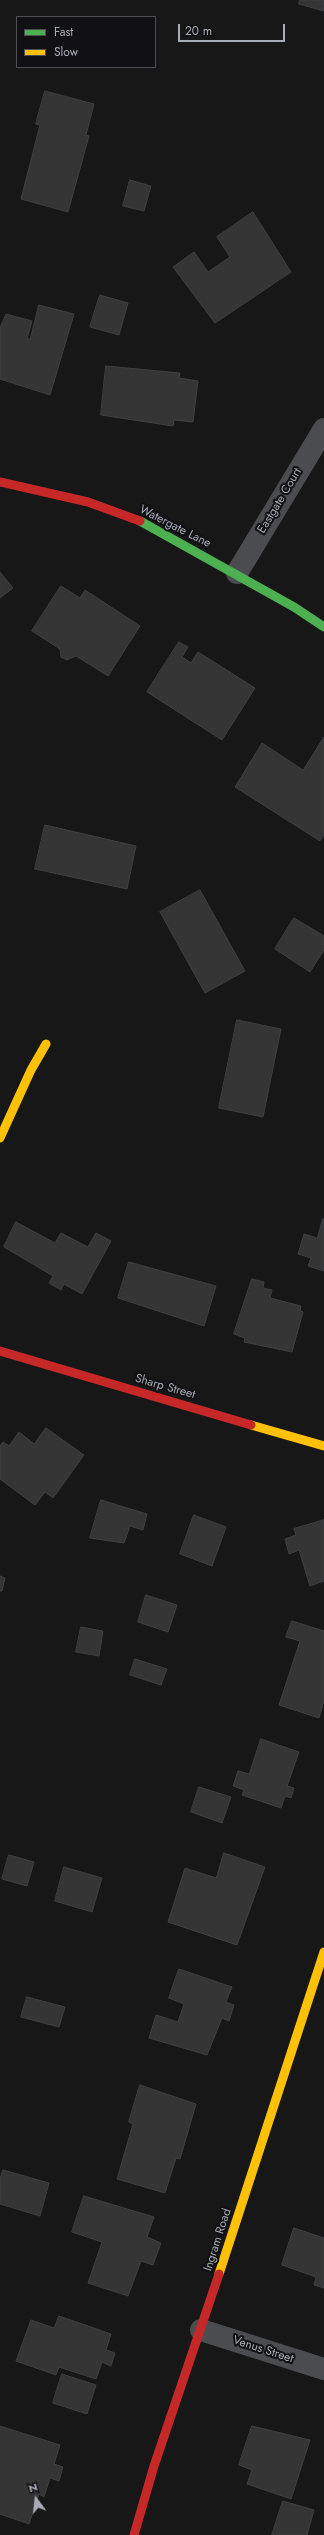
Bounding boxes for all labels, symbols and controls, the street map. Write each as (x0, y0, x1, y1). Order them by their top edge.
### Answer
legend (16, 16, 156, 68)
scale bar (180, 16, 287, 42)
text: 20 m (185, 22, 212, 40)
text: Fast (54, 23, 73, 41)
text: Slow (54, 43, 78, 61)
street label: Eastgate Court (255, 466, 305, 536)
street label: Watergate Lane (137, 503, 213, 551)
street label: Sharp Street (133, 1372, 197, 1402)
street label: Ingram Road (201, 2207, 235, 2273)
street label: Venus Street (231, 2333, 295, 2367)
north arrow (16, 2479, 56, 2519)
text: N (27, 2479, 39, 2496)

